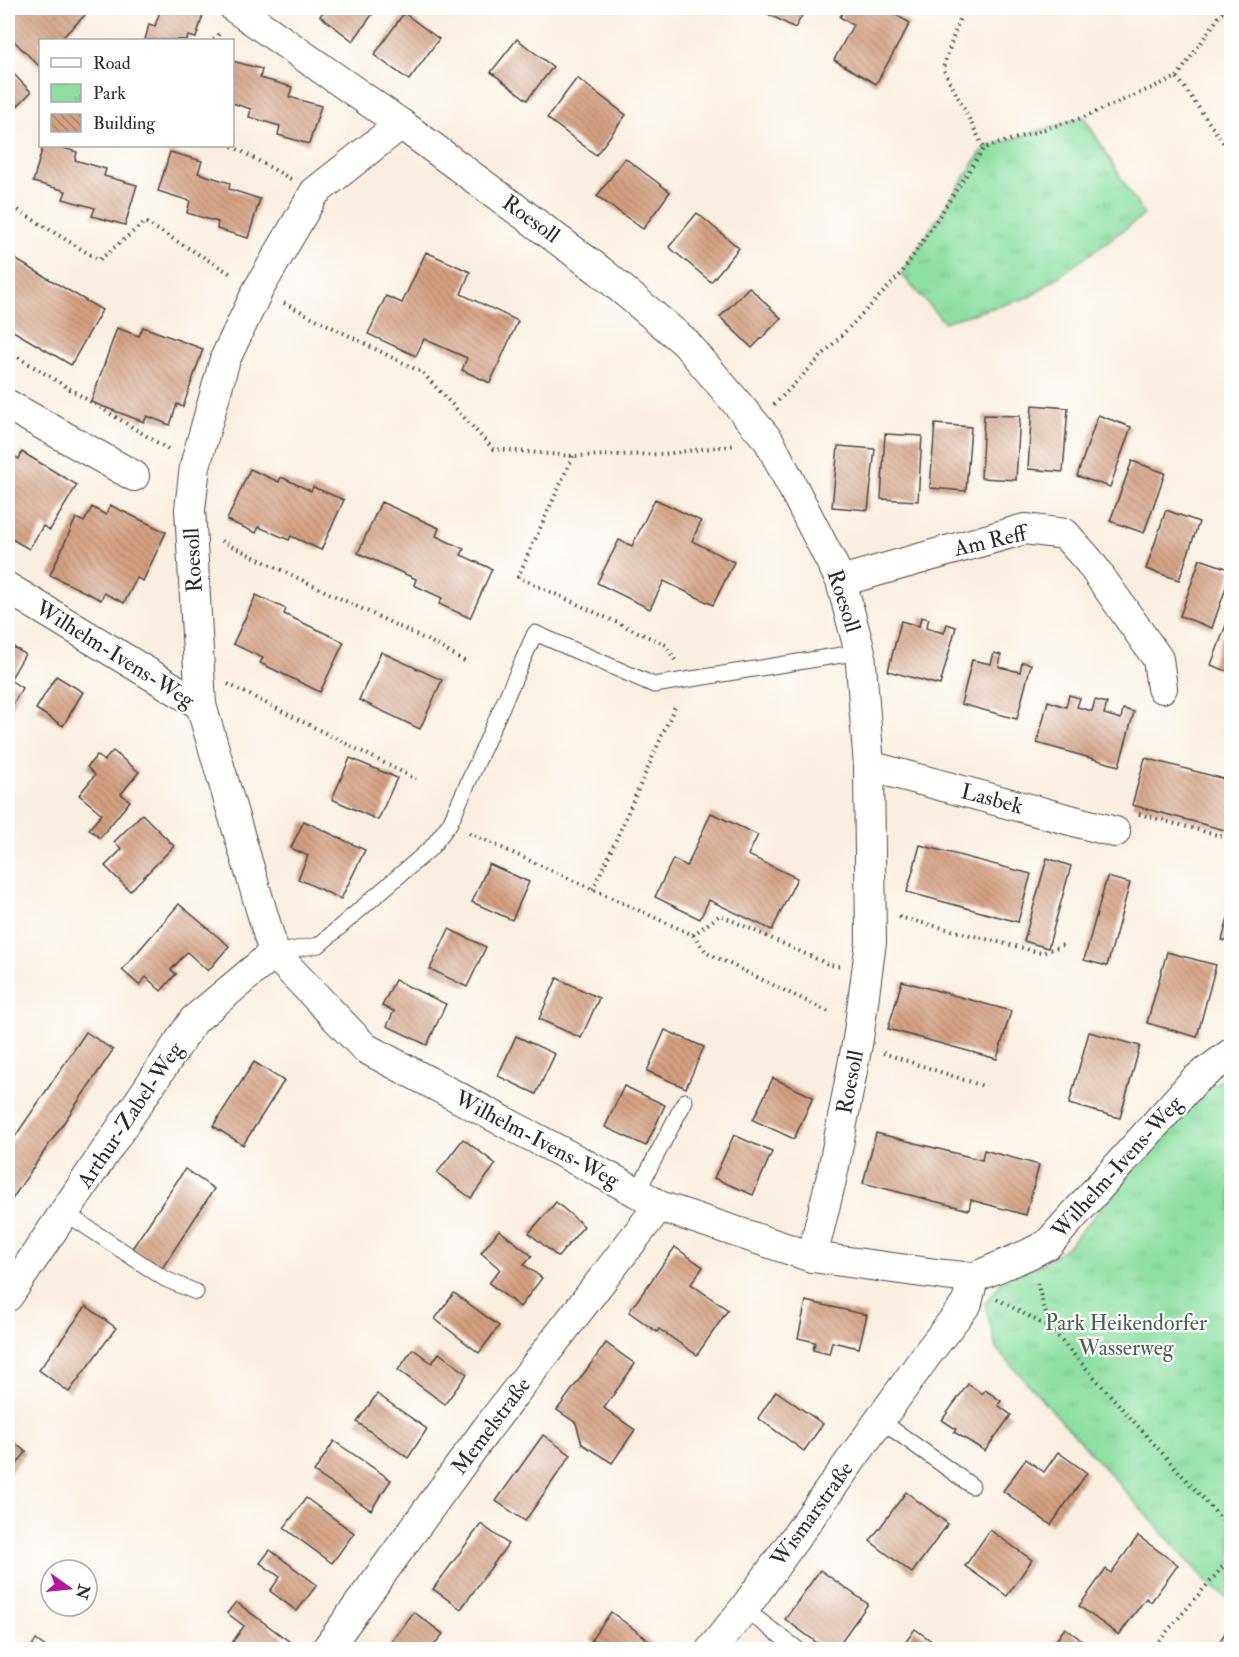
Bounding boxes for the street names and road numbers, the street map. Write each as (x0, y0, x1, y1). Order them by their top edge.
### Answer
street label: Roesoll (497, 189, 566, 250)
street label: Am Reff (950, 518, 1032, 563)
street label: Roesoll (177, 527, 209, 593)
street label: Roesoll (821, 566, 867, 636)
street label: Wilhelm-Ivens-Weg (29, 593, 201, 715)
street label: Lasbek (958, 777, 1027, 821)
street label: Arthur-Zabel-Weg (70, 1036, 190, 1194)
street label: Roesoll (830, 1047, 870, 1116)
street label: Wilhelm-Ivens-Weg (449, 1083, 625, 1195)
street label: Wilhelm-Ivens-Weg (1045, 1089, 1189, 1245)
street label: Memelstraße (445, 1372, 537, 1480)
street label: Wismarstraße (764, 1456, 859, 1573)

